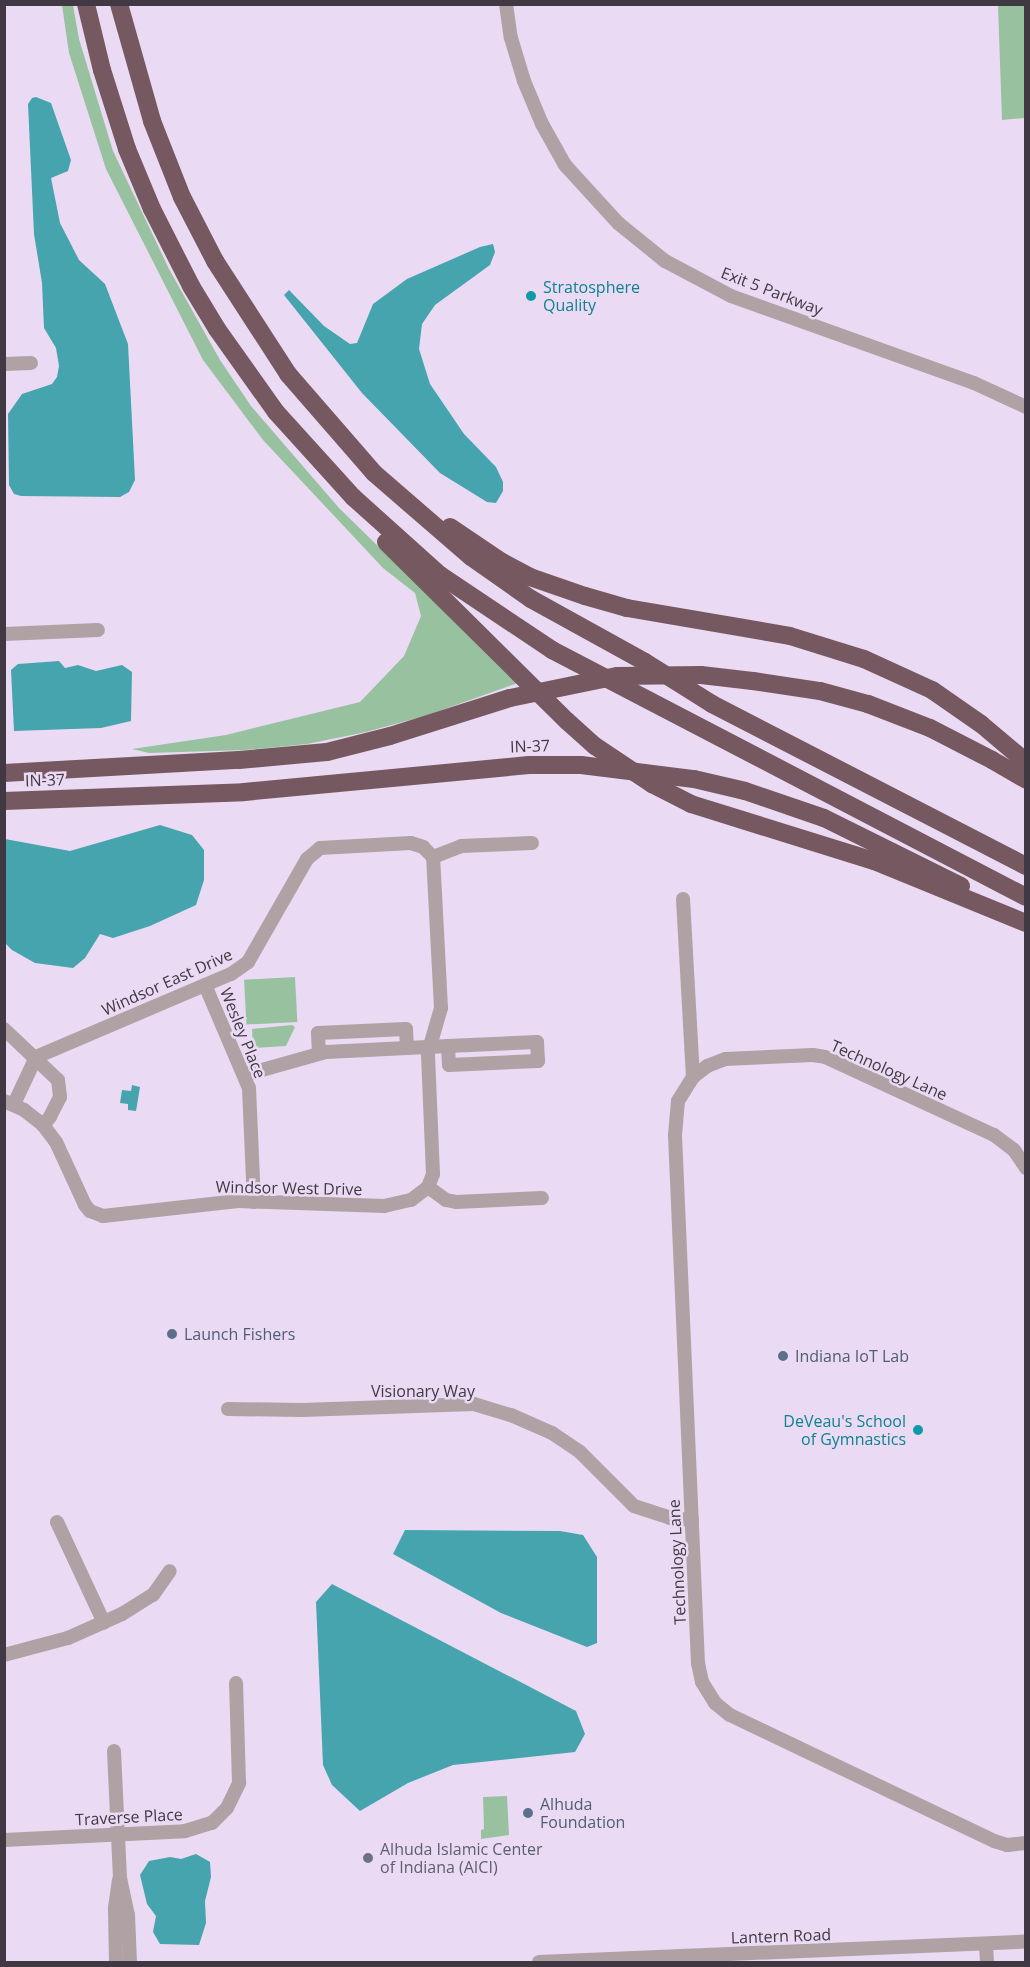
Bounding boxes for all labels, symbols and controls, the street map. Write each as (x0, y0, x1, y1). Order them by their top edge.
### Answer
street label: Exit 5 Parkway (719, 263, 825, 319)
place label: Stratosphere Quality (543, 277, 640, 315)
marker: Stratosphere Quality (524, 289, 538, 303)
street label: IN-37 (510, 736, 550, 756)
street label: IN-37 (25, 770, 65, 790)
street label: Windsor East Drive (99, 945, 235, 1019)
street label: Wesley Place (216, 985, 270, 1081)
street label: Technology Lane (828, 1036, 950, 1104)
street label: Windsor West Drive (215, 1177, 363, 1199)
place label: Launch Fishers (184, 1324, 295, 1344)
marker: Launch Fishers (165, 1327, 179, 1341)
place label: Indiana IoT Lab (795, 1346, 909, 1366)
marker: Indiana IoT Lab (776, 1349, 790, 1363)
street label: Visionary Way (371, 1381, 475, 1401)
place label: DeVeau's School of Gymnastics (783, 1411, 906, 1449)
marker: DeVeau's School of Gymnastics (911, 1423, 925, 1437)
street label: Technology Lane (664, 1499, 690, 1625)
place label: Alhuda Foundation (540, 1794, 625, 1832)
street label: Traverse Place (75, 1805, 183, 1829)
marker: Alhuda Foundation (521, 1806, 535, 1820)
place label: Alhuda Islamic Center of Indiana (AICI) (380, 1839, 542, 1877)
marker: Alhuda Islamic Center of Indiana (AICI) (361, 1851, 375, 1865)
street label: Lantern Road (730, 1925, 832, 1947)

